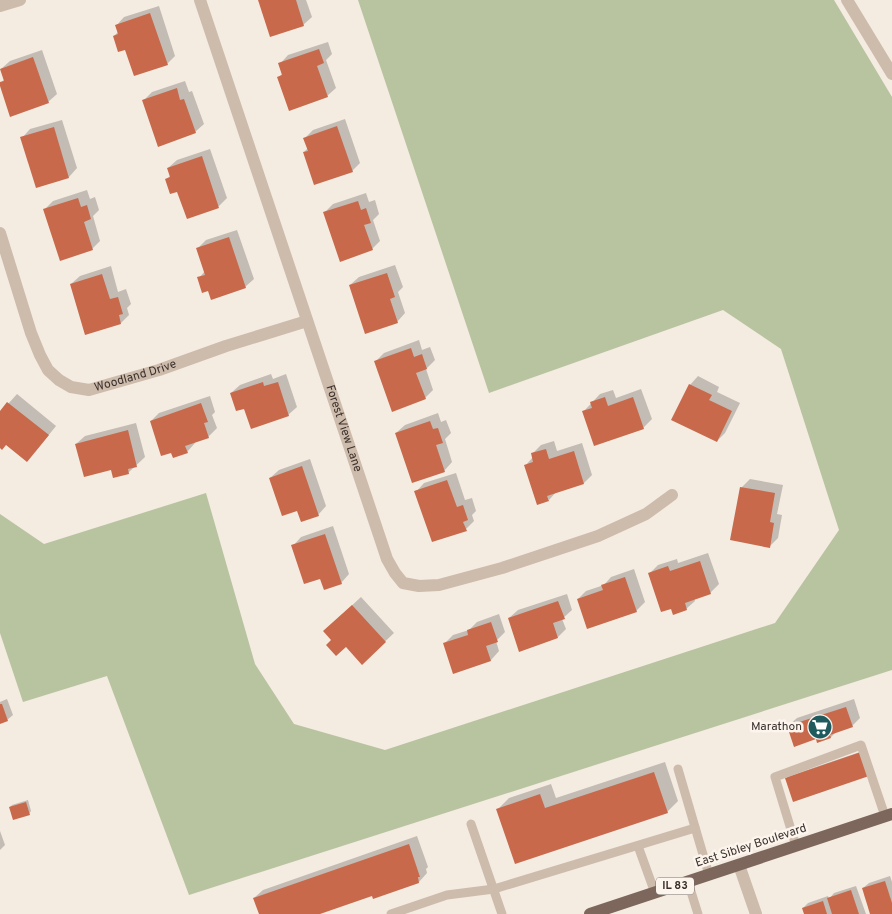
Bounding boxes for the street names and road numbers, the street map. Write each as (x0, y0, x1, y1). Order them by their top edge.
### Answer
street label: Woodland Drive (93, 356, 179, 396)
street label: Forest View Lane (321, 383, 365, 474)
street label: East Sibley Boulevard (693, 820, 809, 872)
road number: IL 83 (656, 878, 694, 894)

